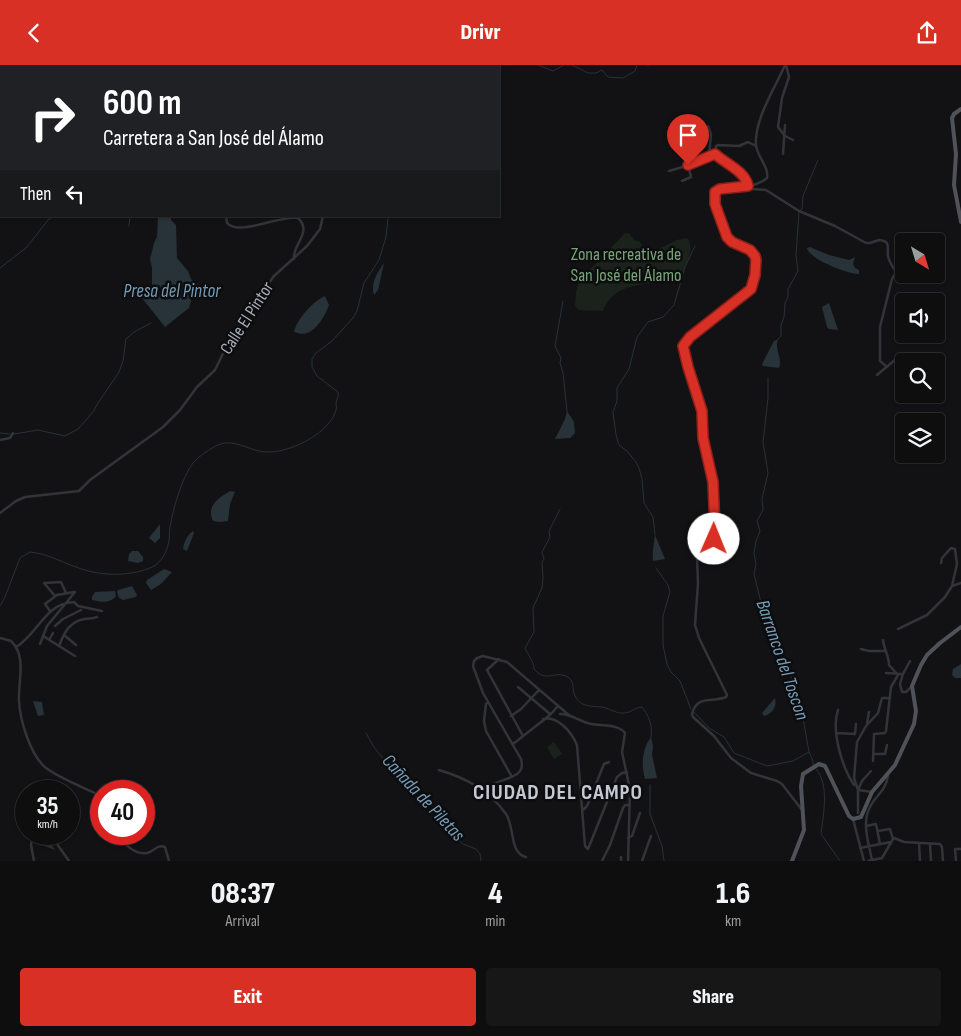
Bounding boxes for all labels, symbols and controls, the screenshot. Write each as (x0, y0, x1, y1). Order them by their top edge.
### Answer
icon: back (20, 19, 48, 47)
text: Drivr (461, 19, 500, 46)
icon: share (913, 19, 941, 47)
text: 600 m (103, 82, 181, 125)
icon: right (20, 85, 85, 150)
pin (667, 114, 709, 165)
icon: arrive (674, 121, 702, 149)
text: Carretera a San José del Álamo (103, 125, 324, 152)
icon: left (61, 180, 89, 208)
text: Then (20, 183, 51, 206)
north arrow (895, 233, 945, 283)
map controls (895, 233, 945, 463)
park label: Zona recreativa de San José del Álamo (570, 244, 682, 286)
street label: Calle El Pintor (216, 278, 278, 358)
water label: Presa del Pintor (123, 280, 221, 303)
button: sound (895, 293, 945, 343)
button: search (895, 353, 945, 403)
button: layers (895, 413, 945, 463)
position arrow (687, 512, 739, 564)
water label: Barranco del Toscon (751, 597, 813, 723)
water label: Cañada de Piletas (377, 750, 469, 847)
district label: CIUDAD DEL CAMPO (473, 779, 643, 806)
speed limit sign: 40 (90, 780, 155, 845)
text: 35 (36, 791, 59, 822)
text: km/h (37, 817, 58, 832)
text: 08:37 (211, 876, 275, 912)
text: 4 (488, 876, 503, 912)
text: 1.6 (716, 876, 750, 912)
text: Arrival (225, 912, 260, 931)
text: min (485, 912, 505, 931)
text: km (725, 912, 741, 931)
button: Exit (20, 968, 476, 1026)
button: Share (486, 968, 941, 1026)

